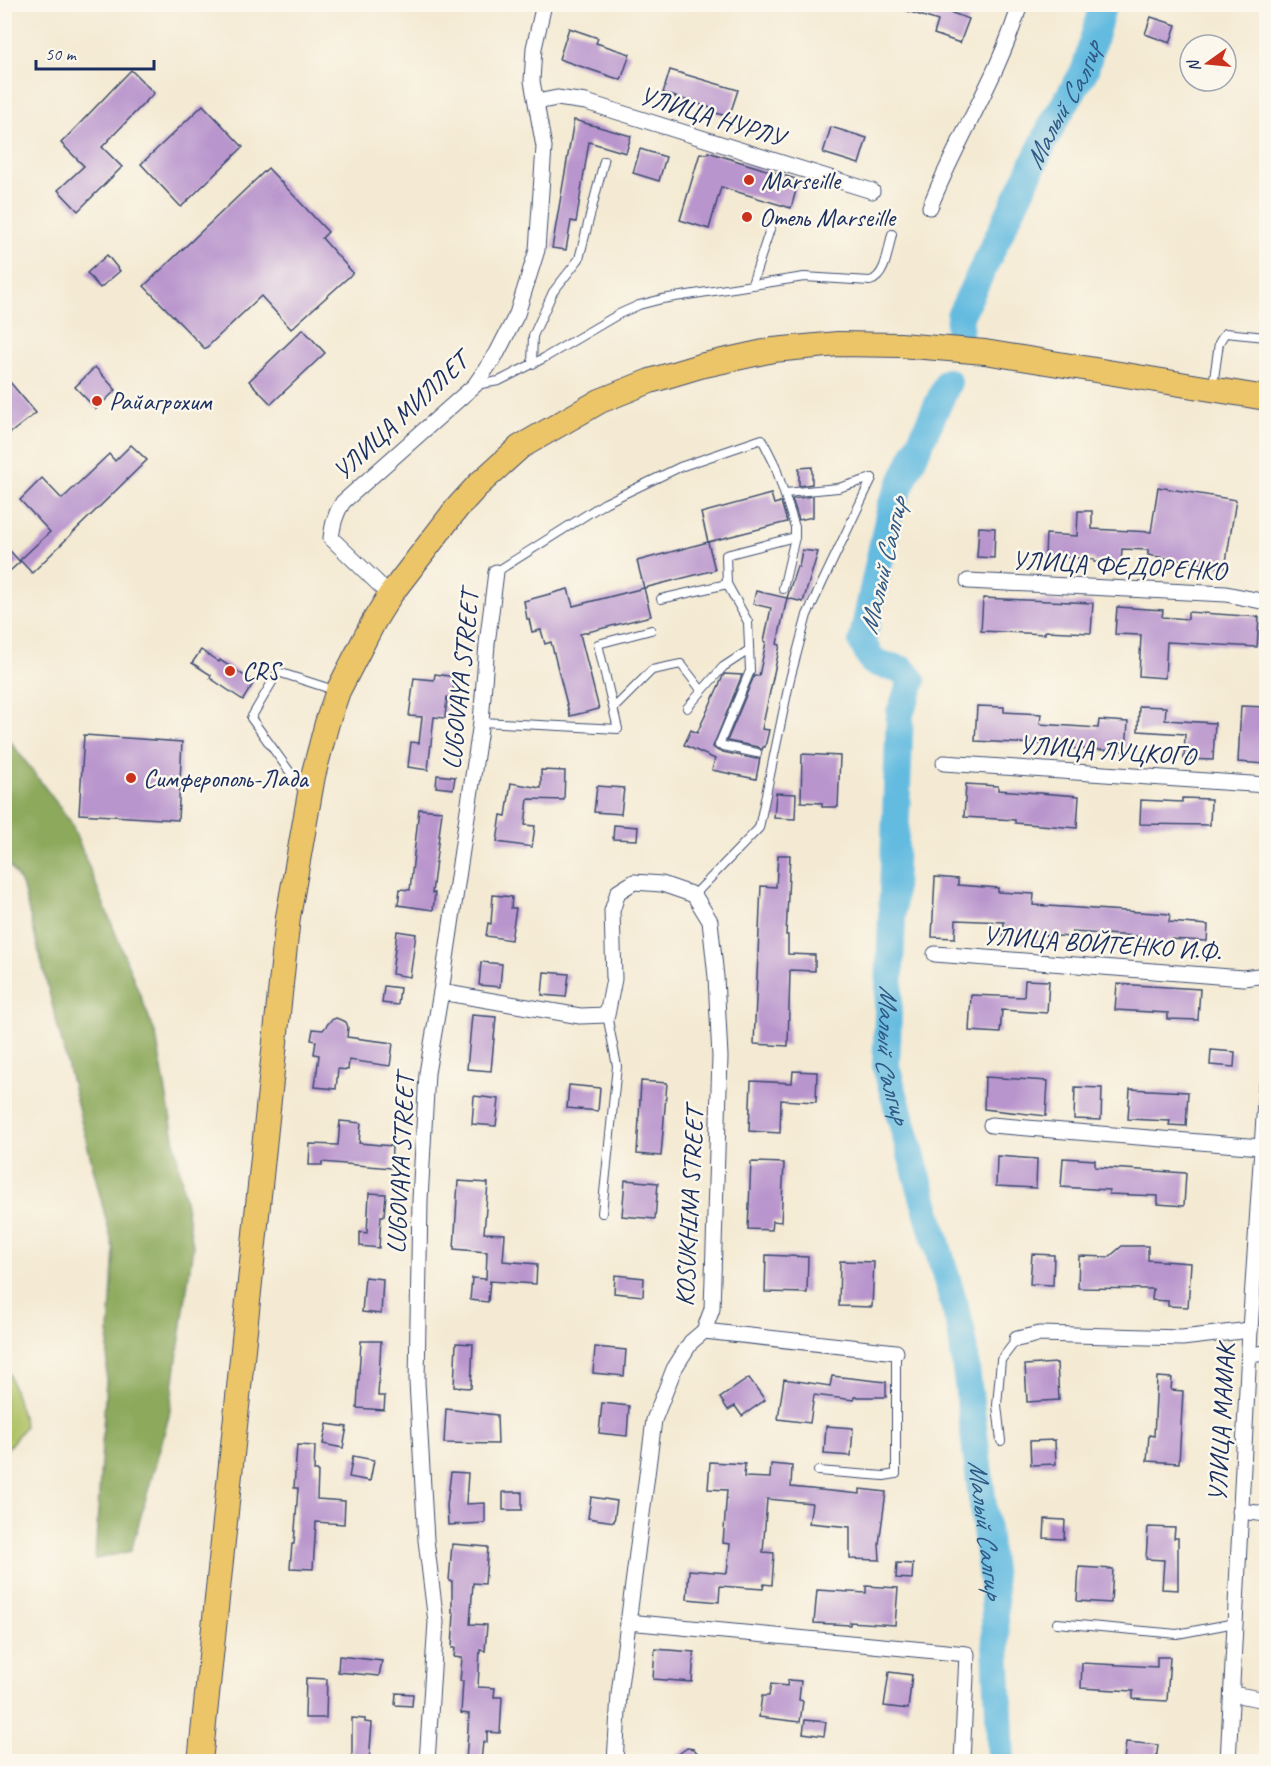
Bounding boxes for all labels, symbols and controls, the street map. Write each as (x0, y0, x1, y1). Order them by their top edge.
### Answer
scale bar (36, 33, 154, 71)
north arrow (1178, 33, 1238, 93)
water label: Малый Салгир (1017, 35, 1110, 174)
text: 50 m (45, 43, 78, 65)
text: N (1183, 56, 1205, 74)
street label: УЛИЦА НУРЛУ (635, 79, 792, 155)
place label: Marseille (761, 164, 842, 197)
marker: Marseille (742, 173, 756, 187)
place label: Отель Marseille (759, 201, 898, 234)
marker: Отель Marseille (740, 210, 754, 224)
street label: УЛИЦА МИЛЛЕТ (326, 340, 480, 487)
place label: Райагрохим (109, 385, 213, 418)
marker: Райагрохим (90, 394, 104, 408)
water label: Малый Салгир (851, 491, 916, 637)
street label: УЛИЦА ФЕДОРЕНКО (1011, 543, 1230, 588)
street label: LUGOVAYA STREET (435, 583, 487, 771)
place label: CRS (242, 655, 284, 688)
marker: CRS (223, 664, 237, 678)
street label: УЛИЦА ЛУЦКОГО (1018, 728, 1199, 773)
place label: Симферополь-Лада (143, 762, 309, 795)
marker: Симферополь-Лада (124, 771, 138, 785)
street label: УЛИЦА ВОЙТЕНКО И.Ф. (982, 919, 1223, 968)
water label: Малый Салгир (869, 985, 919, 1130)
street label: LUGOVAYA STREET (379, 1068, 422, 1254)
street label: KOSUKHINA STREET (668, 1100, 712, 1307)
street label: УЛИЦА МАМАК (1201, 1339, 1242, 1503)
water label: Малый Салгир (960, 1458, 1012, 1604)

